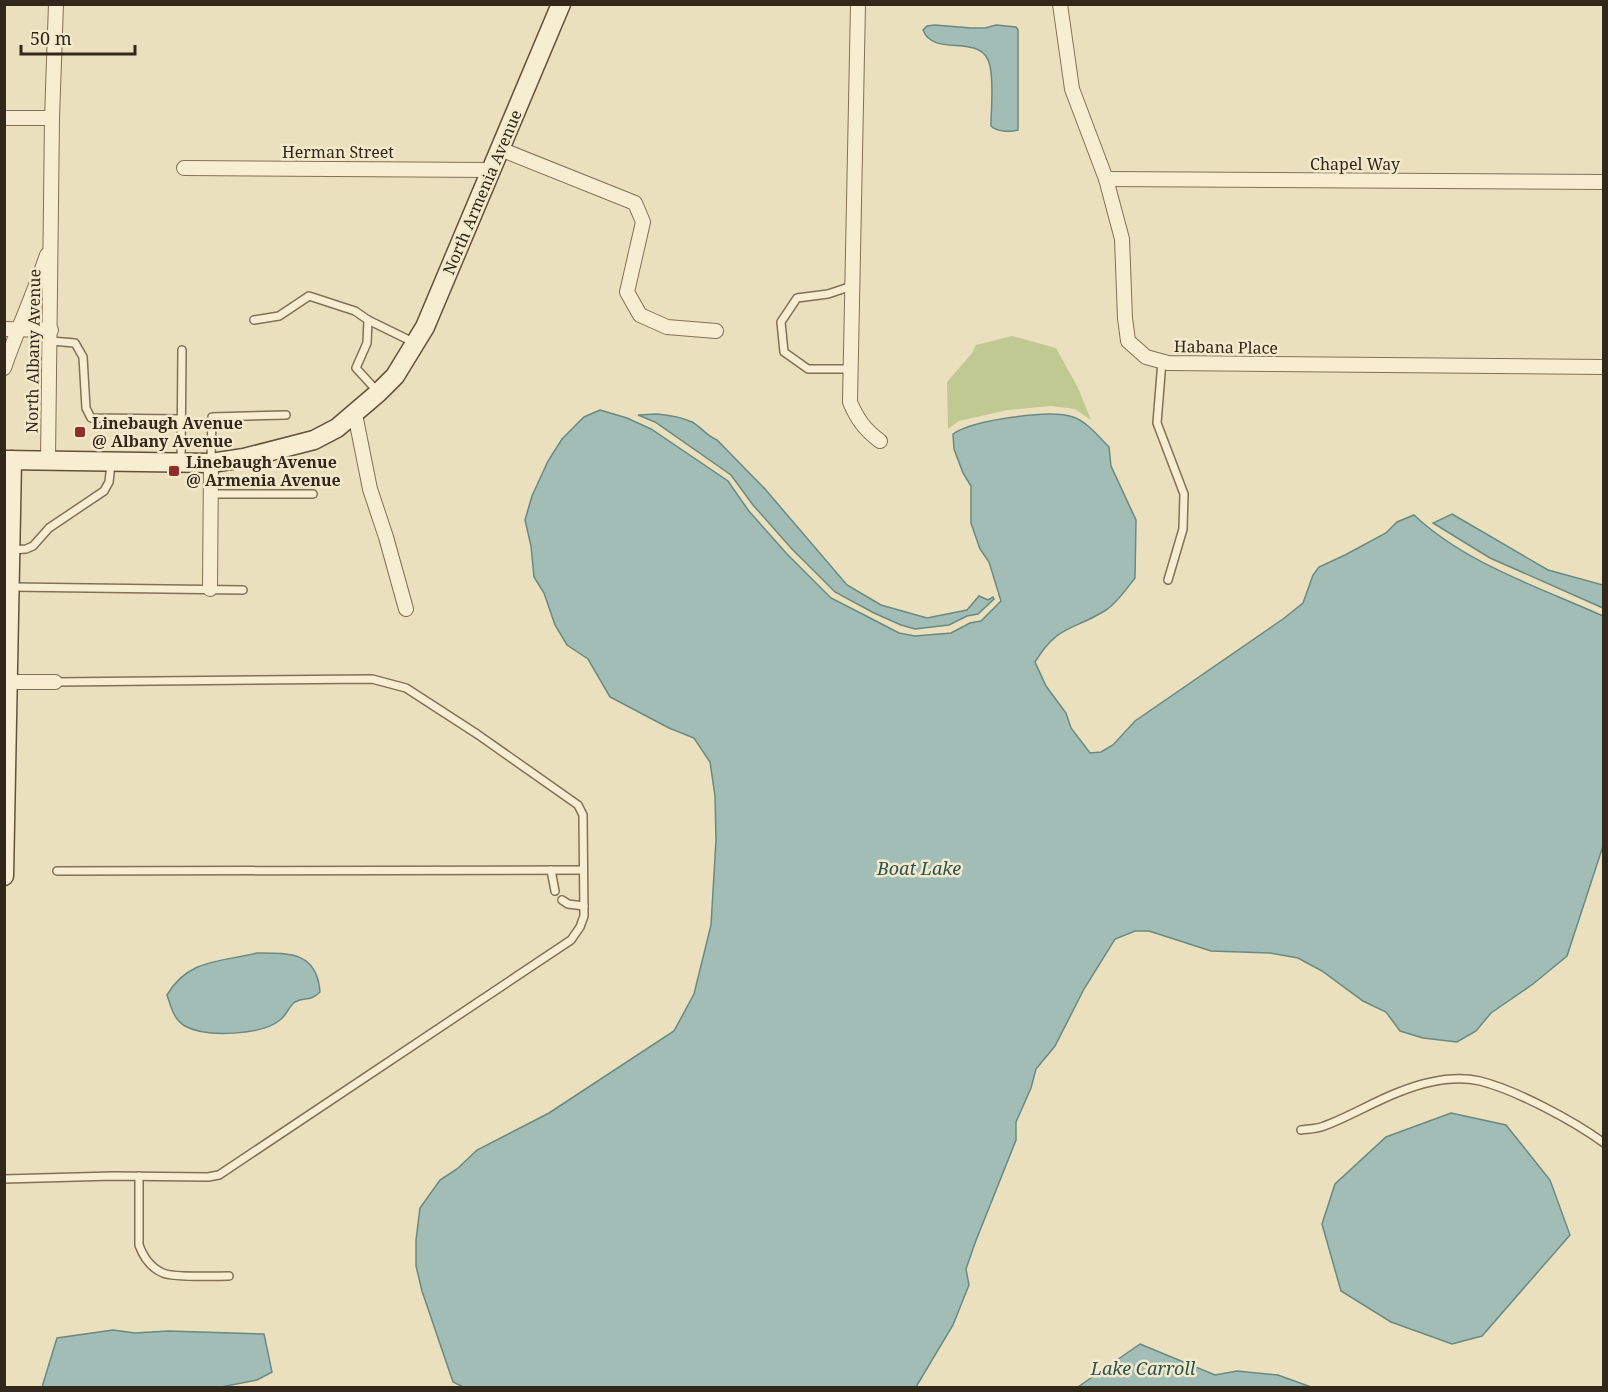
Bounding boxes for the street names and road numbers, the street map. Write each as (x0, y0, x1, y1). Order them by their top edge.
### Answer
street label: North Armenia Avenue (437, 106, 527, 278)
street label: Herman Street (282, 141, 394, 163)
street label: Chapel Way (1310, 153, 1401, 175)
street label: North Albany Avenue (21, 269, 45, 433)
street label: Habana Place (1174, 335, 1278, 359)

